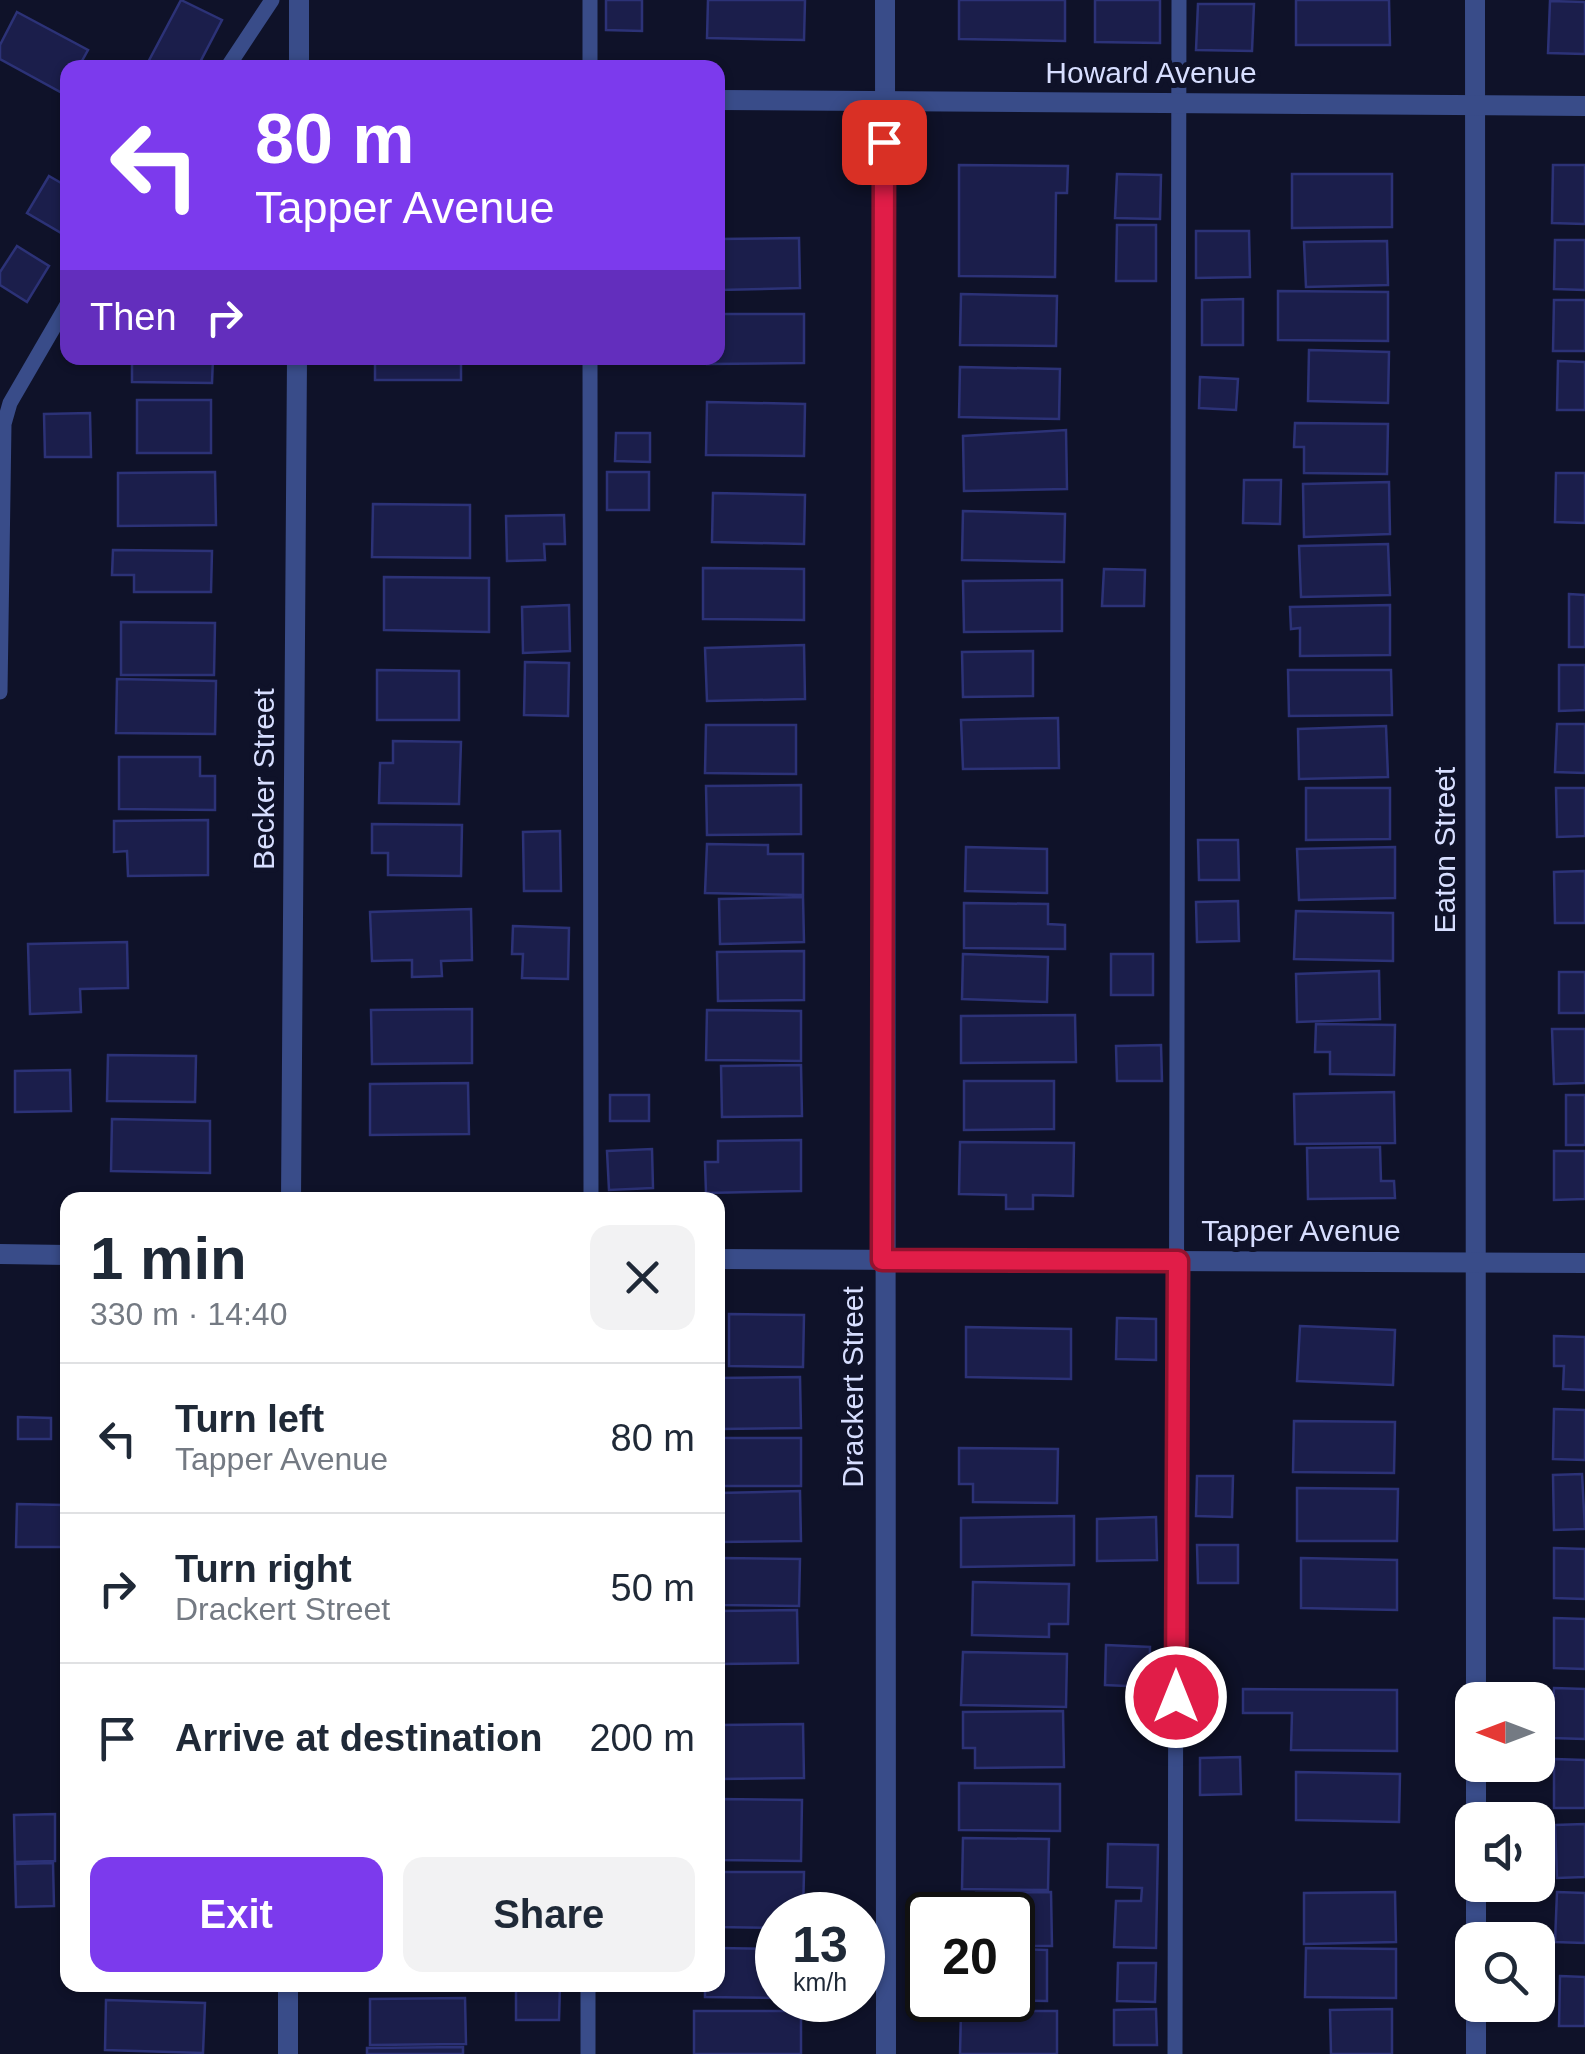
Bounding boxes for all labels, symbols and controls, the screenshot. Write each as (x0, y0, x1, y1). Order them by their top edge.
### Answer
street label: Howard Avenue (1045, 56, 1257, 89)
icon: left (90, 100, 220, 230)
text: 80 m (255, 100, 415, 178)
pin (842, 100, 927, 185)
icon: arrive (857, 115, 912, 170)
text: Tapper Avenue (255, 182, 554, 233)
icon: right (197, 290, 252, 345)
text: Then (90, 296, 177, 338)
street label: Becker Street (247, 687, 280, 870)
street label: Eaton Street (1428, 766, 1461, 933)
street label: Tapper Avenue (1201, 1214, 1401, 1247)
text: 1 min (90, 1225, 247, 1292)
button: close (590, 1225, 695, 1330)
street label: Drackert Street (836, 1285, 869, 1488)
text: 330 m · 14:40 (90, 1296, 287, 1332)
text: Turn left (175, 1398, 324, 1440)
icon: left (90, 1411, 145, 1466)
text: 80 m (611, 1417, 695, 1459)
text: Tapper Avenue (175, 1441, 388, 1477)
text: Turn right (175, 1548, 352, 1590)
icon: right (90, 1561, 145, 1616)
text: 50 m (611, 1567, 695, 1609)
text: Drackert Street (175, 1591, 390, 1627)
position arrow (1124, 1645, 1228, 1749)
north arrow (1455, 1682, 1555, 1782)
map controls (1455, 1682, 1555, 2022)
icon: arrive (90, 1711, 145, 1766)
text: Arrive at destination (175, 1717, 542, 1759)
text: 200 m (589, 1717, 695, 1759)
button: sound (1455, 1802, 1555, 1902)
button: Exit (90, 1857, 383, 1972)
button: Share (403, 1857, 695, 1972)
speed limit sign: 20 (905, 1892, 1035, 2022)
text: 13 (792, 1917, 848, 1973)
button: search (1455, 1922, 1555, 2022)
text: km/h (793, 1968, 847, 1996)

